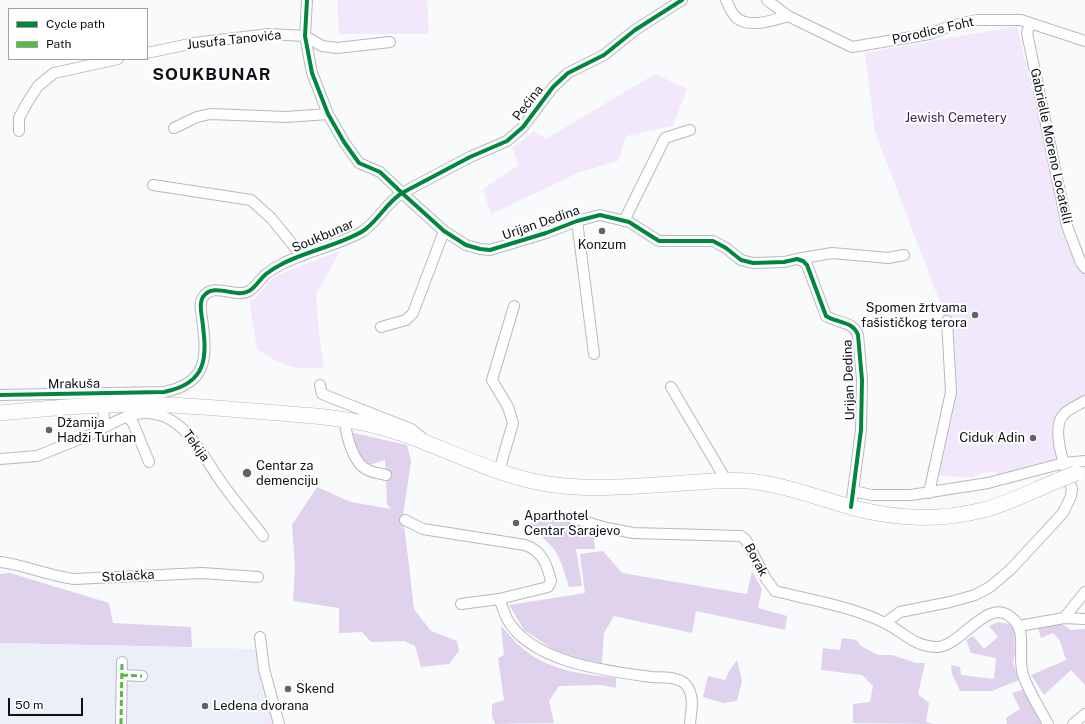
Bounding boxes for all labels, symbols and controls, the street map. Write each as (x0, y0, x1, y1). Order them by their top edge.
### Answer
legend (8, 8, 148, 60)
street label: Porodice Foht (891, 14, 975, 48)
text: Cycle path (46, 17, 105, 31)
street label: Jusufa Tanovića (186, 27, 282, 53)
text: Path (46, 37, 72, 51)
district label: SOUKBUNAR (152, 65, 272, 85)
street label: Gabrielle Moreno Locatelli (1027, 67, 1075, 225)
street label: Pećina (509, 82, 547, 124)
park label: Jewish Cemetery (905, 110, 1007, 126)
street label: Urijan Dedina (500, 202, 582, 244)
street label: Soukbunar (290, 216, 356, 256)
marker: Konzum (597, 226, 607, 236)
place label: Konzum (578, 237, 626, 253)
place label: Spomen žrtvama fašističkog terora (861, 300, 967, 331)
marker: Spomen žrtvama fašističkog terora (970, 310, 980, 320)
street label: Urijan Dedina (840, 339, 858, 421)
street label: Mrakuša (48, 376, 100, 392)
place label: Džamija Hadži Turhan (57, 415, 136, 446)
marker: Džamija Hadži Turhan (44, 425, 54, 435)
street label: Tekija (179, 427, 213, 465)
place label: Ciduk Adin (959, 430, 1025, 446)
marker: Ciduk Adin (1028, 433, 1038, 443)
place label: Centar za demenciju (256, 458, 318, 489)
marker: Centar za demenciju (241, 467, 253, 479)
place label: Aparthotel Centar Sarajevo (524, 508, 620, 539)
marker: Aparthotel Centar Sarajevo (511, 518, 521, 528)
street label: Borak (741, 541, 771, 579)
street label: Stolačka (101, 567, 155, 585)
place label: Skend (296, 681, 334, 697)
marker: Skend (283, 684, 293, 694)
scale bar (10, 690, 85, 716)
text: 50 m (15, 698, 43, 712)
place label: Ledena dvorana (213, 698, 309, 714)
marker: Ledena dvorana (200, 701, 210, 711)

